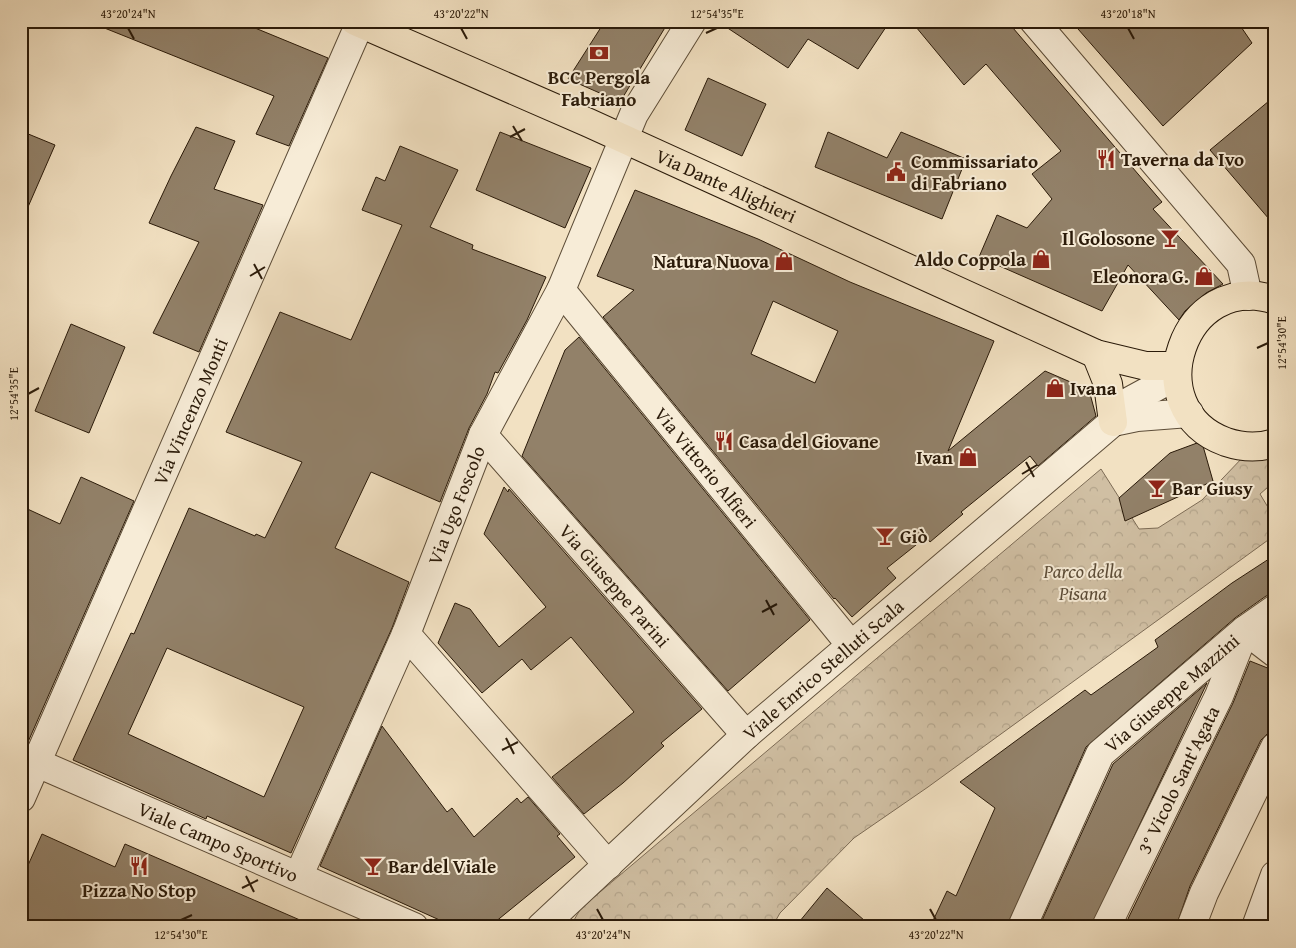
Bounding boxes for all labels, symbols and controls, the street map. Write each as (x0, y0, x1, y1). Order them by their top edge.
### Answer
text: 43°20'24"N (100, 5, 156, 22)
text: 43°20'22"N (433, 5, 489, 22)
text: 12°54'35"E (690, 5, 744, 22)
text: 43°20'18"N (1100, 5, 1156, 22)
bank icon: BCC Pergola Fabriano (588, 42, 610, 64)
place label: BCC Pergola Fabriano (548, 63, 650, 113)
street label: Via Dante Alighieri (651, 141, 801, 230)
place label: Taverna da Ivo (1121, 145, 1244, 173)
place label: Commissariato di Fabriano (911, 147, 1038, 197)
restaurant icon: Taverna da Ivo (1095, 148, 1117, 170)
public building icon: Commissariato di Fabriano (885, 161, 907, 183)
place label: Il Golosone (1062, 224, 1155, 252)
bar icon: Il Golosone (1159, 227, 1181, 249)
place label: Aldo Coppola (915, 245, 1026, 273)
place label: Natura Nuova (654, 247, 769, 275)
shop icon: Aldo Coppola (1030, 248, 1052, 270)
shop icon: Natura Nuova (773, 250, 795, 272)
place label: Eleonora G. (1093, 262, 1189, 290)
shop icon: Eleonora G. (1193, 265, 1215, 287)
text: 12°54'30"E (1273, 316, 1290, 370)
street label: Via Vincenzo Monti (146, 334, 235, 489)
text: 12°54'35"E (5, 367, 22, 421)
place label: Ivana (1070, 374, 1117, 402)
shop icon: Ivana (1044, 377, 1066, 399)
street label: Via Vittorio Alfieri (648, 401, 764, 534)
place label: Casa del Giovane (739, 427, 879, 455)
restaurant icon: Casa del Giovane (713, 430, 735, 452)
street label: Via Ugo Foscolo (420, 441, 492, 569)
place label: Ivan (916, 443, 954, 471)
shop icon: Ivan (957, 446, 979, 468)
place label: Bar Giusy (1172, 474, 1253, 502)
bar icon: Bar Giusy (1146, 477, 1168, 499)
street label: Via Giuseppe Parini (553, 517, 677, 653)
place label: Giò (900, 522, 928, 550)
bar icon: Giò (874, 525, 896, 547)
park label: Parco della Pisana (1042, 557, 1123, 607)
street label: Viale Enrico Stelluti Scala (736, 592, 910, 746)
street label: Via Giuseppe Mazzini (1098, 627, 1245, 759)
street label: 3° Vicolo Sant'Agata (1130, 701, 1226, 858)
street label: Viale Campo Sportivo (134, 795, 303, 889)
place label: Bar del Viale (388, 852, 496, 880)
restaurant icon: Pizza No Stop (128, 855, 150, 877)
bar icon: Bar del Viale (362, 855, 384, 877)
place label: Pizza No Stop (82, 876, 196, 904)
text: 12°54'30"E (154, 926, 208, 943)
text: 43°20'24"N (575, 926, 631, 943)
text: 43°20'22"N (908, 926, 964, 943)

